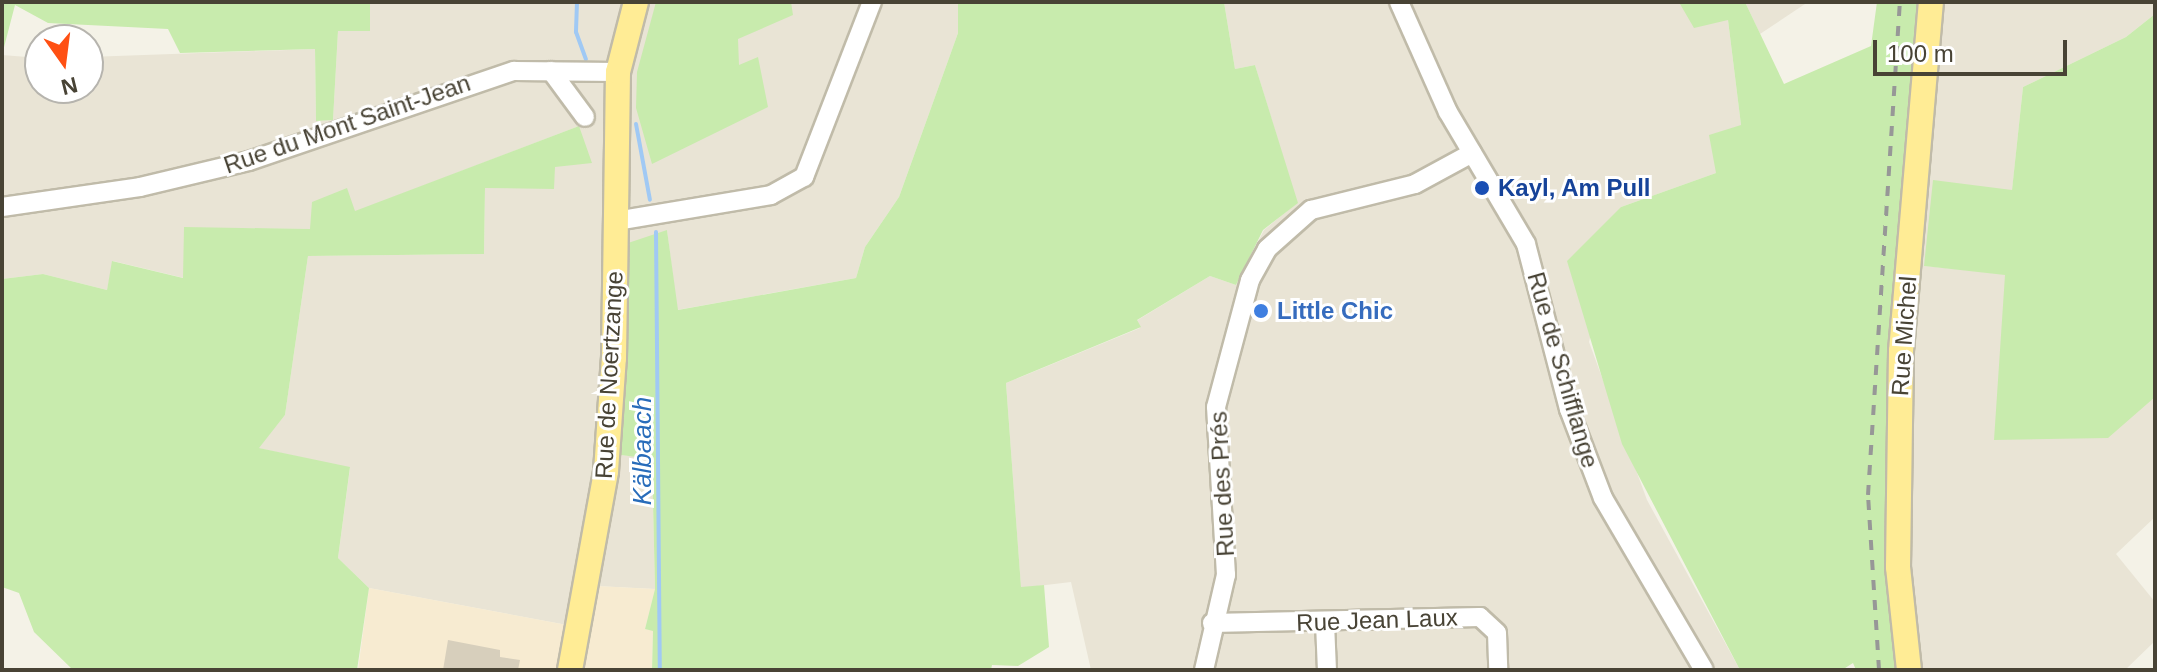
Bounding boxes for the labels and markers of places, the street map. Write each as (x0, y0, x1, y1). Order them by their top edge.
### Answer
place label: Kayl, Am Pull (1498, 174, 1651, 202)
marker: Kayl, Am Pull (1473, 179, 1491, 197)
place label: Little Chic (1277, 297, 1393, 325)
marker: Little Chic (1252, 302, 1270, 320)

